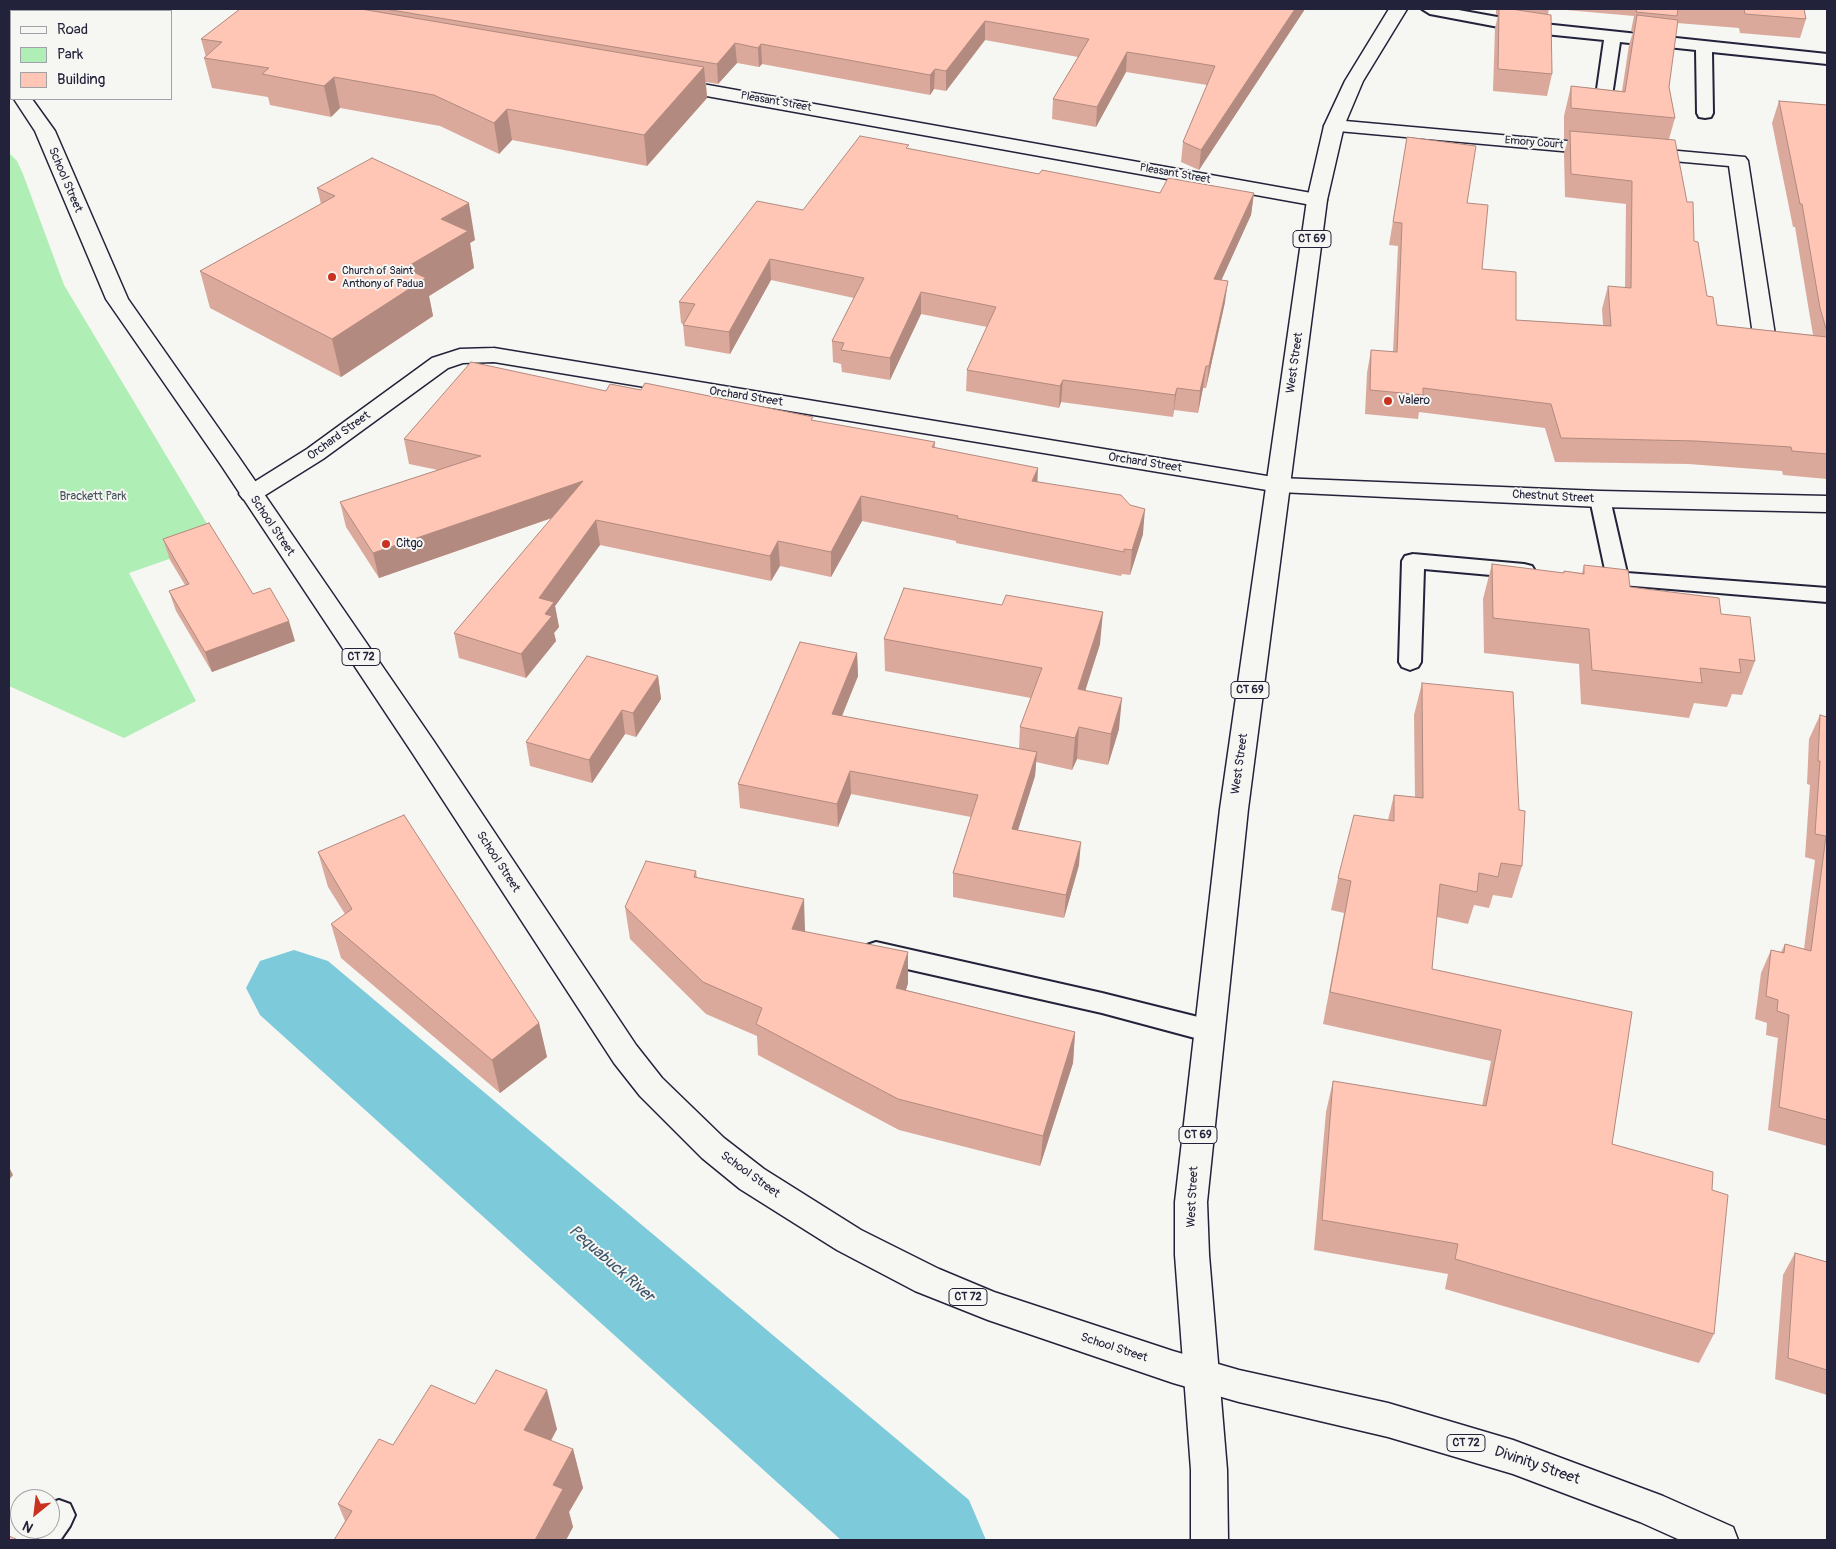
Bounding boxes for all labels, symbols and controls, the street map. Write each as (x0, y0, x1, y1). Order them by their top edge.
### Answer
legend (10, 10, 172, 100)
text: Road (57, 20, 88, 39)
text: Park (57, 45, 83, 64)
text: Building (57, 70, 105, 89)
street label: Pleasant Street (740, 89, 812, 115)
street label: Emory Court (1504, 134, 1564, 152)
street label: School Street (45, 145, 85, 215)
street label: Pleasant Street (1139, 161, 1211, 187)
road number: CT 69 (1293, 230, 1331, 248)
place label: Church of Saint Anthony of Padua (342, 264, 423, 290)
marker: Church of Saint Anthony of Padua (326, 271, 338, 283)
street label: West Street (1284, 332, 1306, 394)
street label: Orchard Street (708, 384, 784, 410)
place label: Valero (1398, 394, 1430, 408)
marker: Valero (1382, 395, 1394, 407)
street label: Orchard Street (305, 408, 373, 464)
street label: Orchard Street (1107, 450, 1183, 476)
street label: Chestnut Street (1512, 488, 1594, 506)
park label: Brackett Park (60, 490, 126, 504)
street label: School Street (247, 493, 297, 559)
place label: Citgo (396, 537, 423, 551)
marker: Citgo (380, 538, 392, 550)
road number: CT 72 (342, 649, 380, 666)
road number: CT 69 (1231, 682, 1269, 698)
street label: West Street (1229, 733, 1251, 795)
street label: School Street (473, 829, 523, 895)
road number: CT 69 (1179, 1126, 1217, 1144)
street label: School Street (718, 1149, 782, 1201)
street label: West Street (1184, 1166, 1202, 1228)
water label: Pequabuck River (564, 1222, 658, 1306)
road number: CT 72 (949, 1288, 987, 1305)
street label: School Street (1079, 1330, 1149, 1366)
road number: CT 72 (1447, 1435, 1485, 1452)
street label: Divinity Street (1492, 1443, 1582, 1489)
north arrow (10, 1489, 60, 1539)
text: N (20, 1517, 36, 1536)

